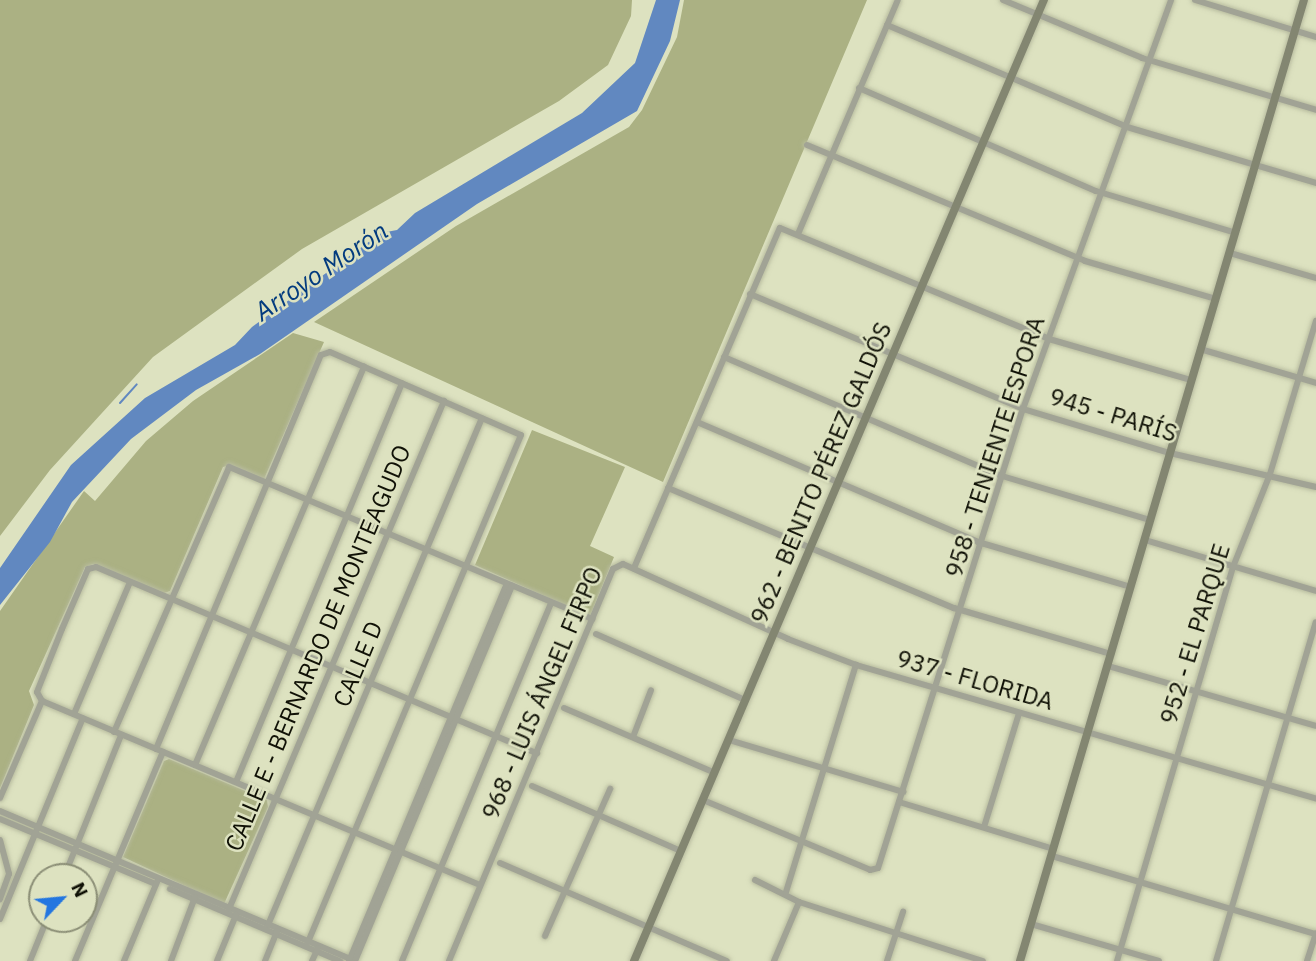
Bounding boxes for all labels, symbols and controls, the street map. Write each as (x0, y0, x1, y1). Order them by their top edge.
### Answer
water label: Arroyo Morón (248, 215, 394, 327)
street label: 958 - TENIENTE ESPORA (939, 313, 1051, 581)
street label: 962 - BENITO PÉREZ GALDÓS (744, 318, 898, 628)
street label: 945 - PARÍS (1046, 382, 1180, 448)
street label: CALLE E - BERNARDO DE MONTEAGUDO (219, 441, 417, 855)
street label: 952 - EL PARQUE (1154, 540, 1236, 728)
street label: 968 - LUIS ÁNGEL FIRPO (476, 562, 608, 824)
street label: CALLE D (327, 617, 389, 711)
street label: 937 - FLORIDA (893, 644, 1057, 716)
north arrow (28, 863, 98, 933)
text: N (66, 878, 94, 901)

